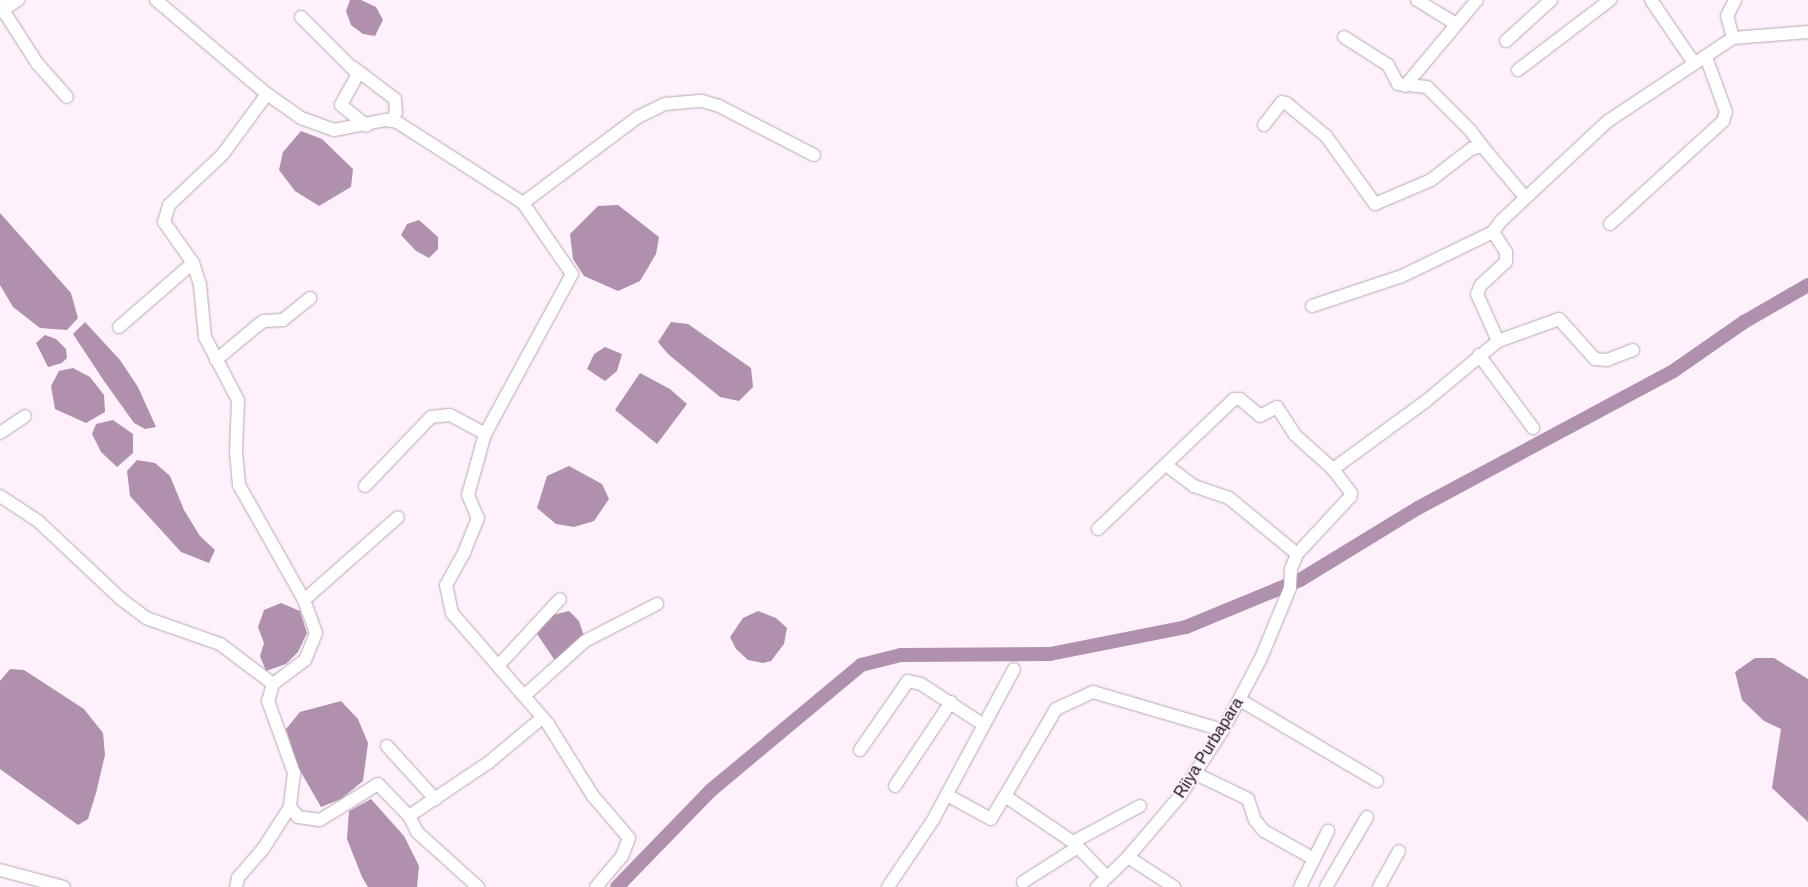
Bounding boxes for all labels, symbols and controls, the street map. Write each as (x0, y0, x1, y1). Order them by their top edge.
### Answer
street label: Riiya Purbapara (1170, 694, 1248, 802)

